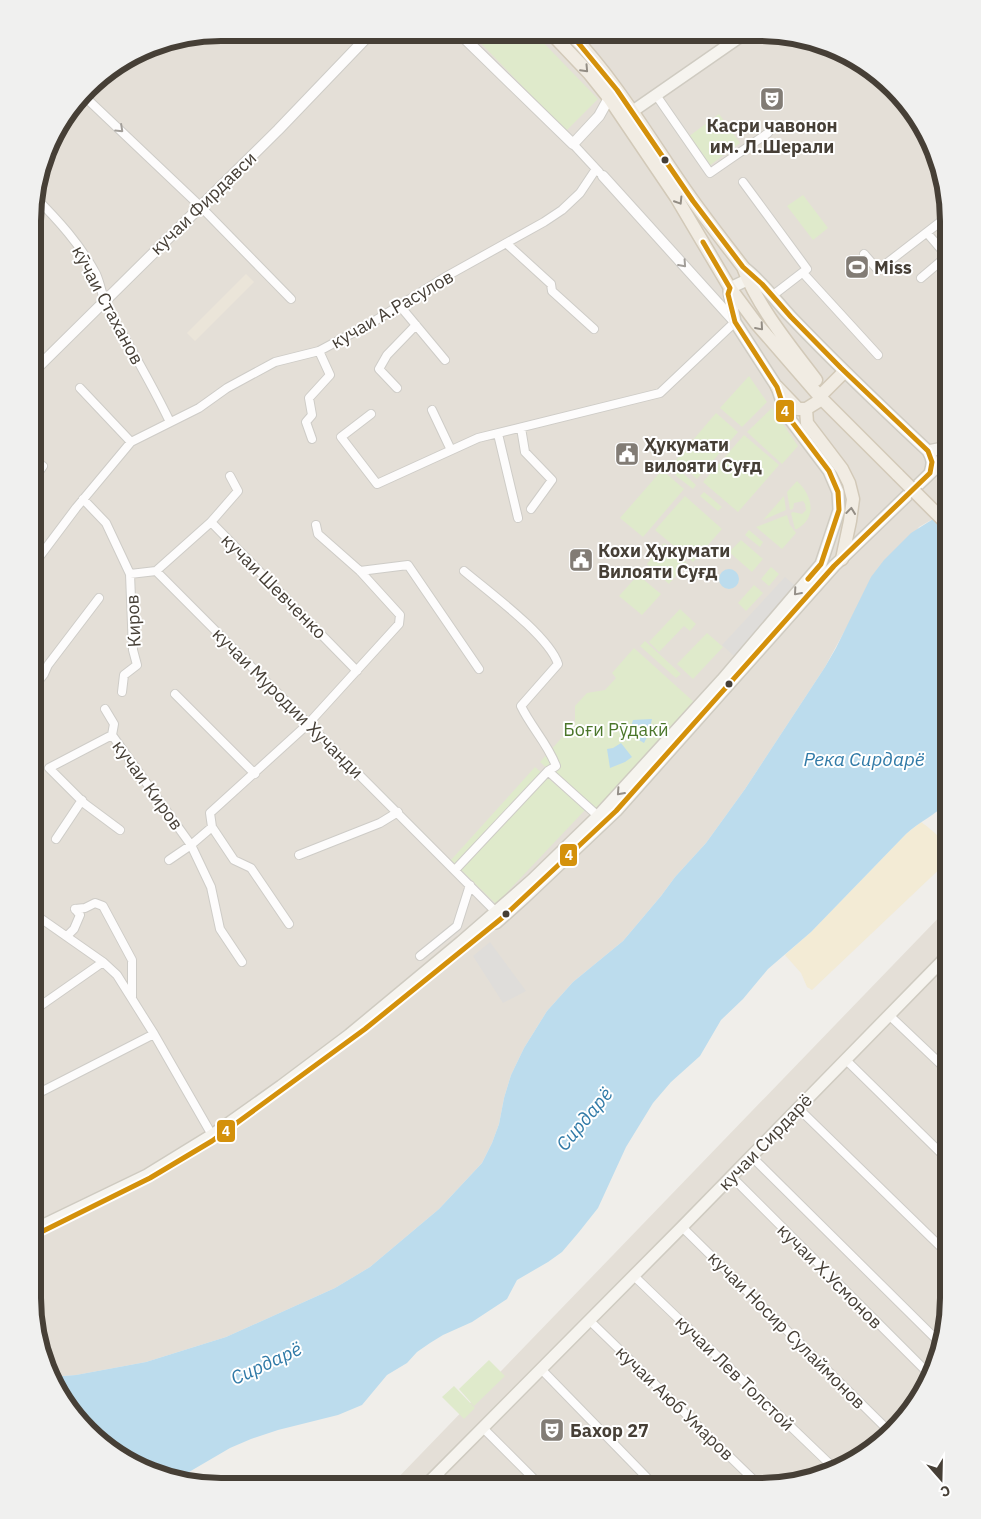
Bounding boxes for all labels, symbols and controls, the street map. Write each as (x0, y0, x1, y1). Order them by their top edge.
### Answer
one-way arrow (579, 63, 588, 72)
theatre icon: Касри чавонон им. Л.Шерали (759, 86, 785, 112)
place label: Касри чавонон им. Л.Шерали (706, 114, 838, 158)
one-way arrow (114, 123, 123, 132)
street label: кучаи Фирдавси (145, 146, 261, 260)
unlabelled marker (660, 155, 670, 165)
one-way arrow (672, 196, 682, 205)
street label: кӯчаи Стаханов (67, 242, 149, 368)
sports icon: Miss (844, 254, 870, 280)
place label: Miss (874, 256, 912, 279)
one-way arrow (677, 258, 686, 267)
street label: кучаи А.Расулов (326, 265, 458, 353)
one-way arrow (754, 321, 763, 330)
line badge: 4 (775, 399, 795, 423)
text: 4 (781, 402, 789, 420)
place label: Ҳукумати вилояти Суғд (644, 433, 762, 477)
public building icon: Ҳукумати вилояти Суғд (614, 441, 640, 467)
one-way arrow (845, 507, 856, 515)
street label: кучаи Шевченко (216, 528, 332, 644)
place label: Кохи Ҳукумати Вилояти Суғд (598, 539, 730, 583)
public building icon: Кохи Ҳукумати Вилояти Суғд (568, 547, 594, 573)
one-way arrow (794, 586, 803, 595)
street label: Киров (120, 594, 146, 648)
street label: кучаи Муродии Хучанди (208, 623, 368, 783)
unlabelled marker (724, 679, 734, 689)
park label: Боғи Рӯдакӣ (563, 718, 669, 741)
street label: кучаи Киров (108, 735, 188, 835)
water label: Река Сирдарё (803, 747, 925, 771)
one-way arrow (617, 786, 626, 795)
line badge: 4 (559, 843, 578, 867)
text: 4 (565, 846, 573, 864)
unlabelled marker (501, 909, 511, 919)
water label: Сирдарё (551, 1082, 618, 1156)
street label: кучаи Сирдарё (713, 1089, 817, 1195)
line badge: 4 (216, 1119, 236, 1143)
text: 4 (222, 1122, 230, 1140)
street label: кучаи Х.Усмонов (772, 1218, 888, 1334)
street label: кучаи Носир Сулаймонов (703, 1246, 871, 1414)
street label: кучаи Лев Толстой (671, 1310, 799, 1436)
water label: Сирдарё (227, 1336, 305, 1390)
street label: кучаи Аюб Умаров (611, 1341, 739, 1465)
theatre icon: Бахор 27 (539, 1417, 565, 1443)
place label: Бахор 27 (570, 1419, 649, 1442)
north arrow (916, 1454, 966, 1504)
text: С (938, 1481, 953, 1501)

